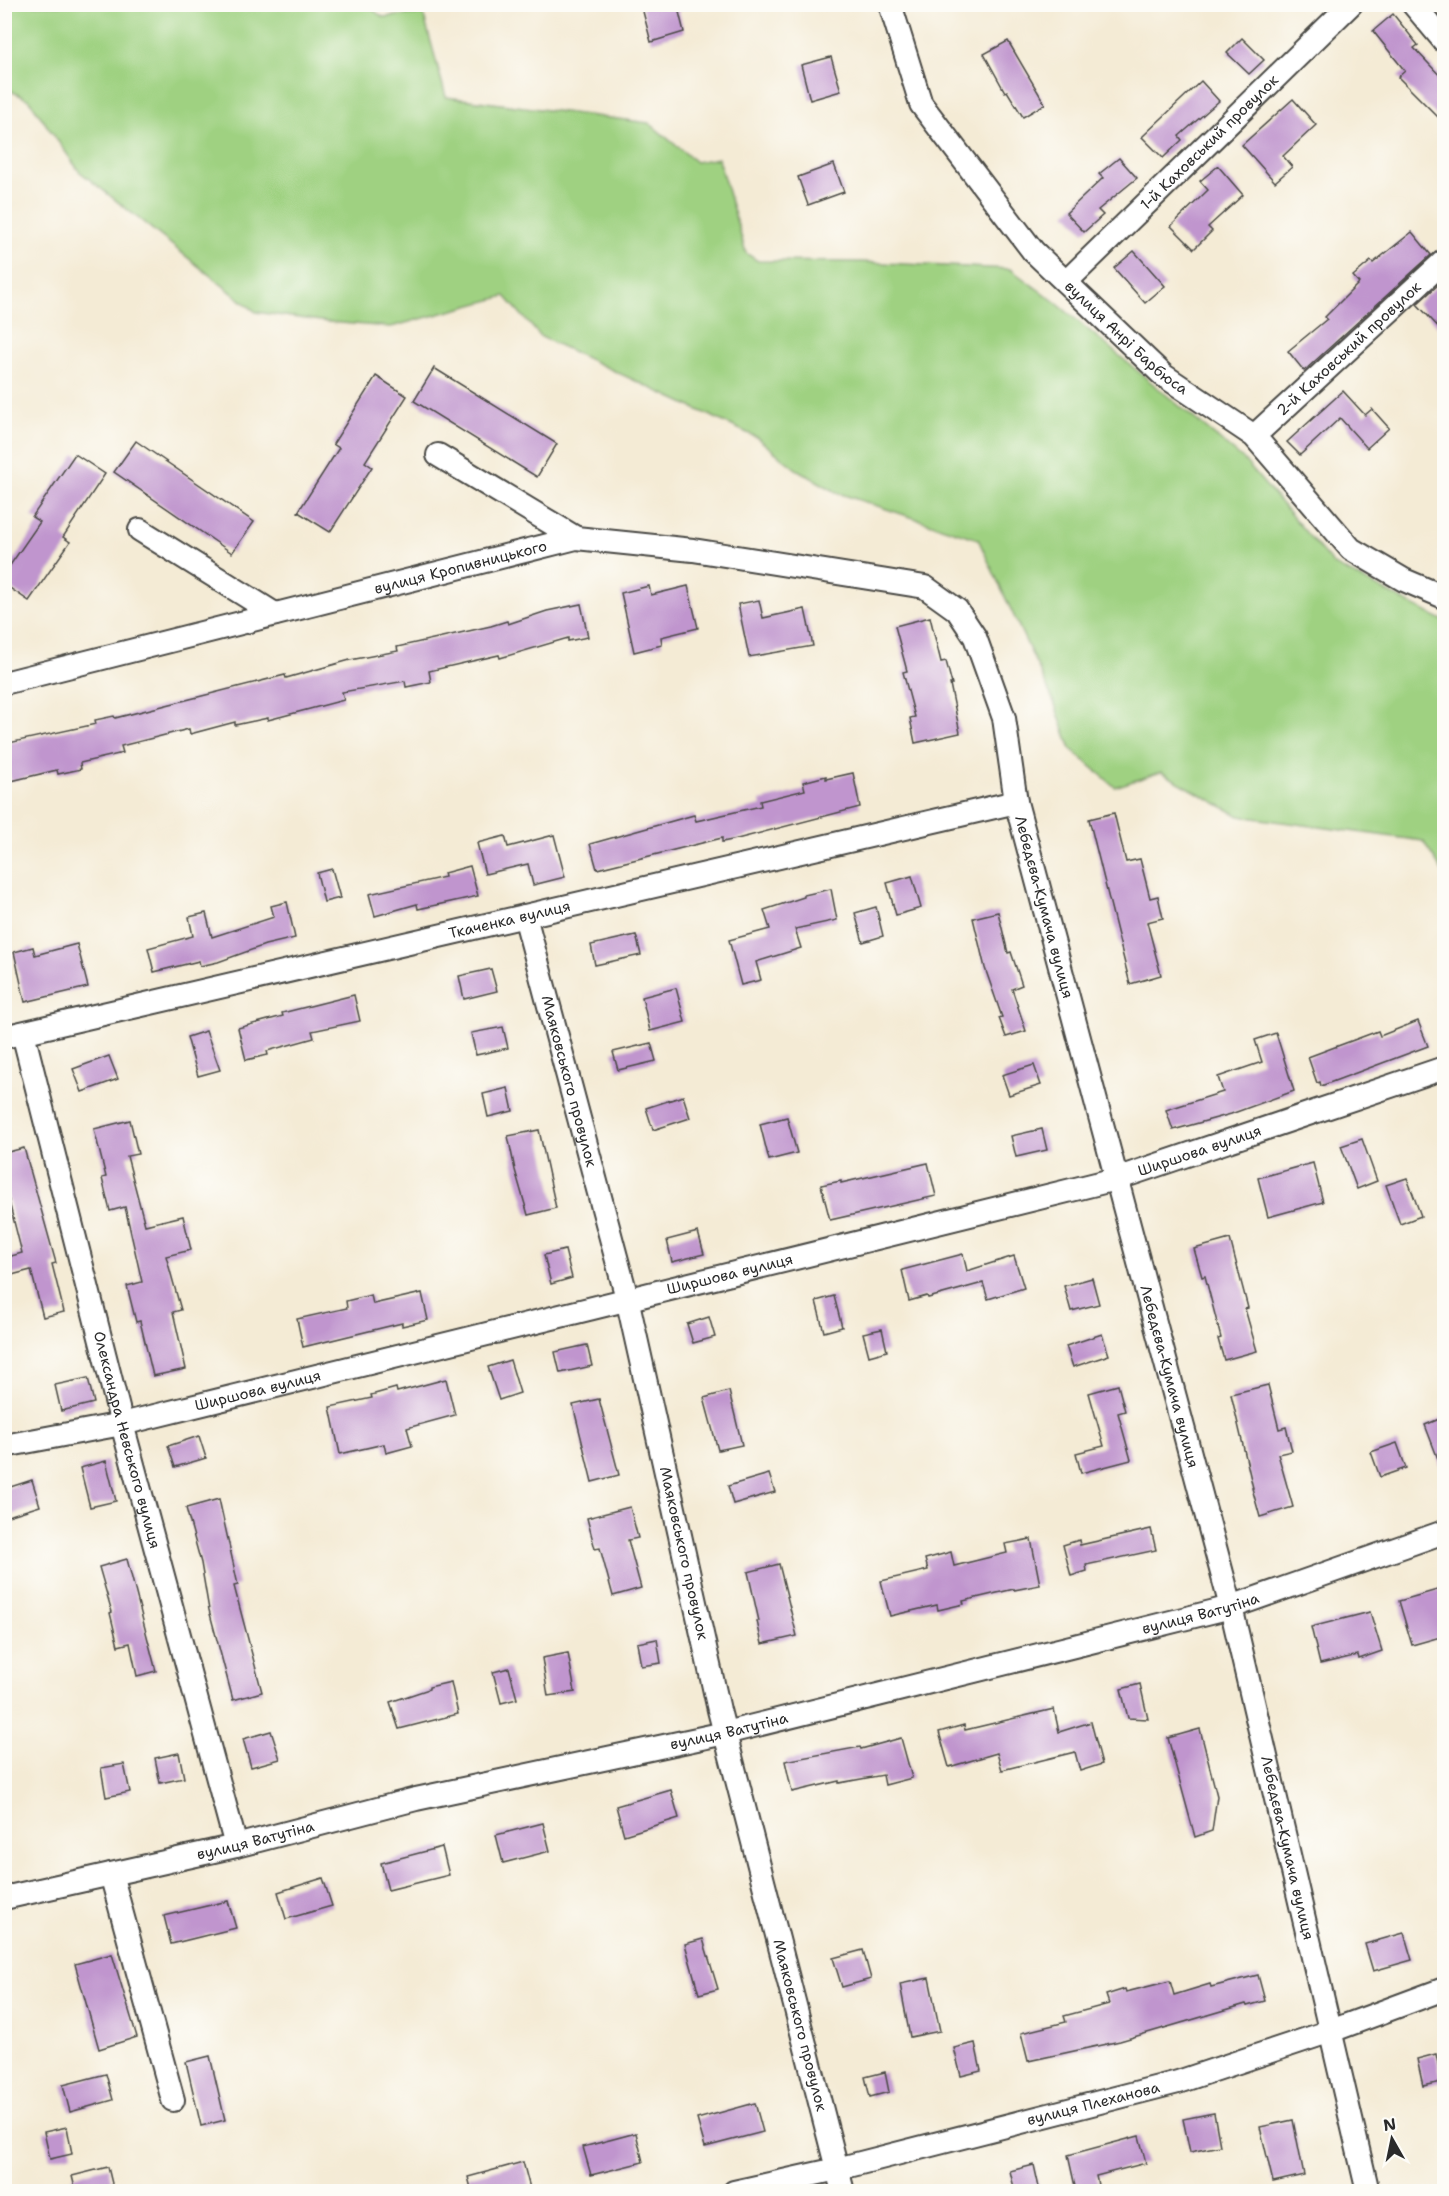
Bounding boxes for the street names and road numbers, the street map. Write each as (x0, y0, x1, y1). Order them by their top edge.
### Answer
street label: 1-й Каховський провулок (1136, 70, 1283, 214)
street label: вулиця Анрі Барбюса (1060, 276, 1193, 399)
street label: 2-й Каховський провулок (1272, 277, 1425, 420)
street label: вулиця Кропивницького (372, 536, 549, 599)
street label: Лебедєва-Кумача вулиця (1010, 813, 1078, 1001)
street label: Ткаченка вулиця (447, 896, 572, 943)
street label: Маяковського провулок (537, 993, 602, 1169)
street label: Ширшова вулиця (1135, 1121, 1264, 1181)
street label: Ширшова вулиця (665, 1249, 795, 1299)
street label: Лебедєва-Кумача вулиця (1135, 1283, 1203, 1470)
street label: Олександра Невського вулиця (89, 1329, 165, 1551)
street label: Ширшова вулиця (193, 1365, 323, 1416)
street label: Маяковського провулок (655, 1465, 713, 1642)
street label: вулиця Ватутіна (1140, 1588, 1262, 1639)
street label: вулиця Ватутіна (668, 1708, 791, 1754)
street label: Лебедєва-Кумача вулиця (1256, 1754, 1319, 1942)
street label: вулиця Ватутіна (195, 1816, 317, 1864)
street label: Маяковського провулок (768, 1937, 832, 2113)
street label: вулиця Плеханова (1025, 2077, 1162, 2130)

